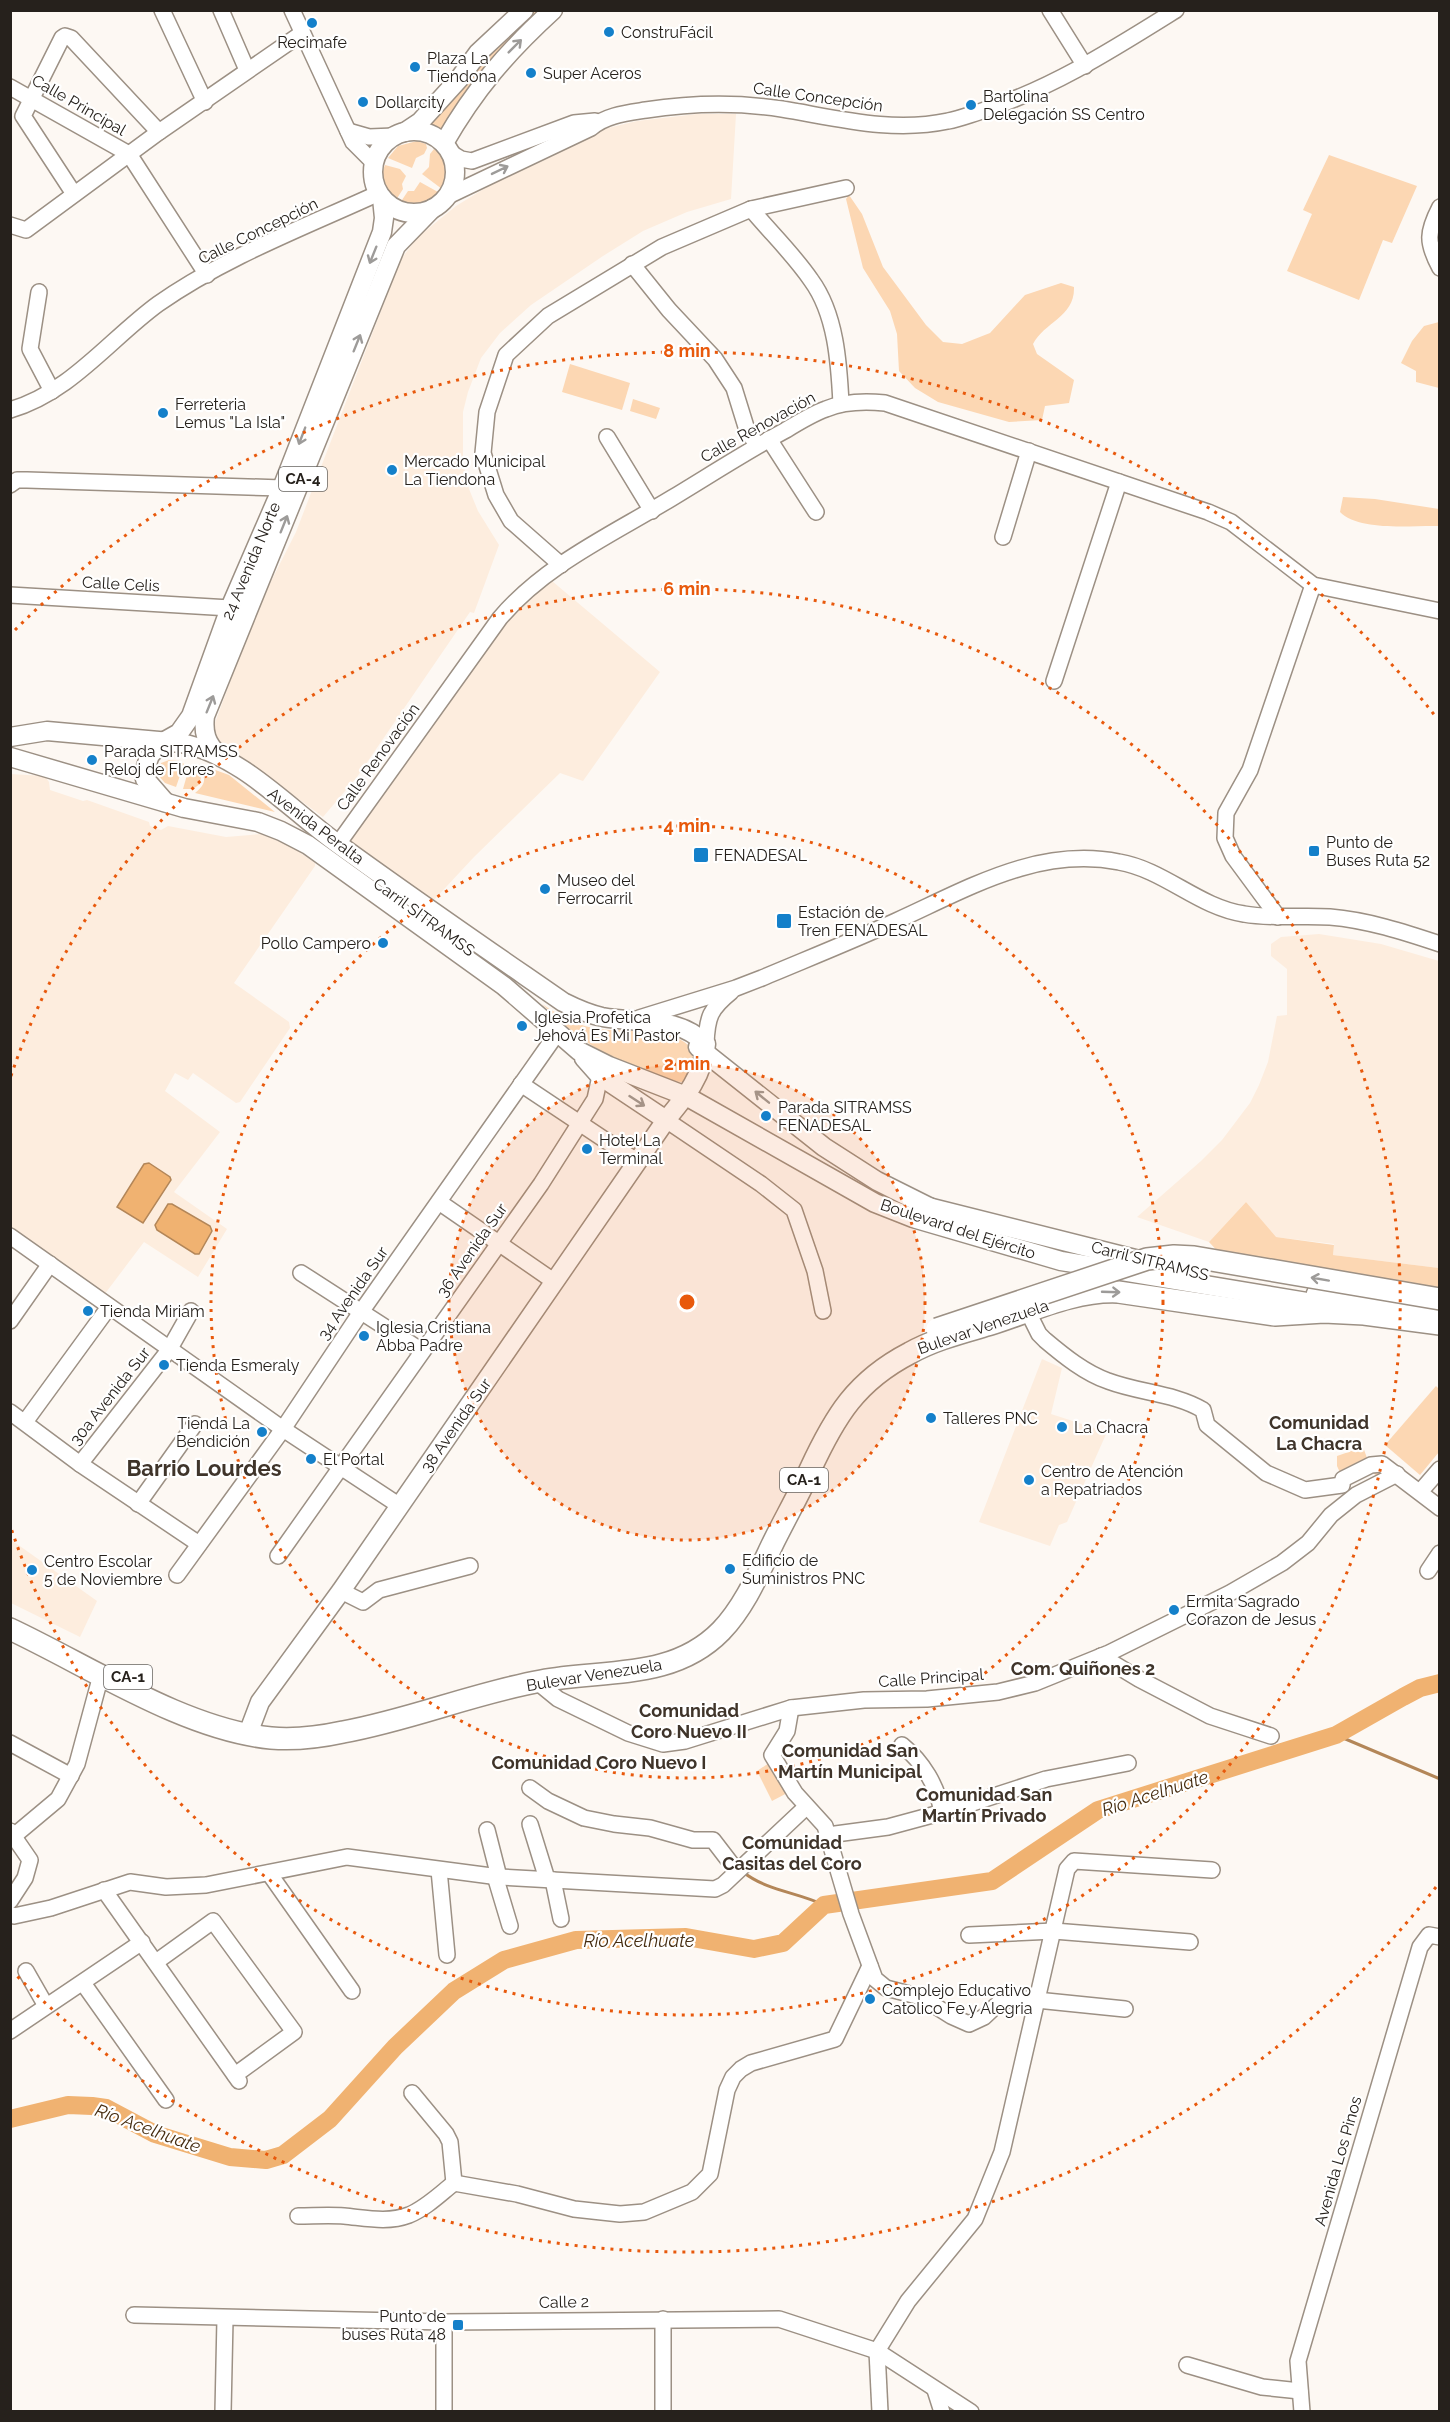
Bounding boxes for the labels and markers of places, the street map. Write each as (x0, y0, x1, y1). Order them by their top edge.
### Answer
marker: Recimafe (305, 16, 319, 30)
place label: ConstruFácil (621, 23, 713, 42)
marker: ConstruFácil (602, 25, 616, 39)
place label: Recimafe (277, 33, 347, 52)
place label: Plaza La Tiendona (427, 49, 497, 86)
marker: Plaza La Tiendona (408, 60, 422, 74)
place label: Super Aceros (543, 64, 642, 83)
marker: Super Aceros (524, 66, 538, 80)
place label: Bartolina Delegación SS Centro (983, 87, 1145, 124)
place label: Dollarcity (375, 93, 445, 112)
marker: Dollarcity (356, 95, 370, 109)
marker: Bartolina Delegación SS Centro (964, 98, 978, 112)
place label: Ferreteria Lemus "La Isla" (175, 395, 285, 432)
marker: Ferreteria Lemus "La Isla" (156, 406, 170, 420)
place label: Mercado Municipal La Tiendona (404, 452, 546, 489)
marker: Mercado Municipal La Tiendona (385, 463, 399, 477)
place label: Parada SITRAMSS Reloj de Flores (104, 742, 238, 779)
marker: Parada SITRAMSS Reloj de Flores (85, 753, 99, 767)
place label: Punto de Buses Ruta 52 (1326, 833, 1430, 870)
marker: Punto de Buses Ruta 52 (1307, 844, 1321, 858)
marker: FENADESAL (692, 846, 710, 864)
place label: FENADESAL (714, 846, 808, 865)
place label: Museo del Ferrocarril (557, 871, 636, 908)
marker: Museo del Ferrocarril (538, 882, 552, 896)
place label: Estación de Tren FENADESAL (798, 903, 928, 940)
marker: Estación de Tren FENADESAL (775, 912, 793, 930)
place label: Pollo Campero (261, 934, 371, 953)
marker: Pollo Campero (376, 936, 390, 950)
place label: Iglesia Profetica Jehová Es Mi Pastor (534, 1008, 681, 1045)
marker: Iglesia Profetica Jehová Es Mi Pastor (515, 1019, 529, 1033)
place label: Parada SITRAMSS FENADESAL (778, 1098, 912, 1135)
marker: Parada SITRAMSS FENADESAL (759, 1109, 773, 1123)
place label: Hotel La Terminal (599, 1131, 663, 1168)
marker: Hotel La Terminal (580, 1142, 594, 1156)
centre of rings (677, 1292, 697, 1312)
place label: Tienda Miriam (100, 1302, 205, 1321)
marker: Tienda Miriam (81, 1304, 95, 1318)
place label: Iglesia Cristiana Abba Padre (376, 1318, 491, 1355)
marker: Iglesia Cristiana Abba Padre (357, 1329, 371, 1343)
place label: Tienda Esmeraly (176, 1356, 300, 1375)
marker: Tienda Esmeraly (157, 1358, 171, 1372)
place label: Talleres PNC (943, 1409, 1038, 1428)
marker: Talleres PNC (924, 1411, 938, 1425)
place label: Tienda La Bendición (176, 1414, 250, 1451)
place label: La Chacra (1074, 1418, 1148, 1437)
marker: La Chacra (1055, 1420, 1069, 1434)
marker: Tienda La Bendición (255, 1425, 269, 1439)
place label: El Portal (323, 1450, 385, 1469)
marker: El Portal (304, 1452, 318, 1466)
place label: Centro de Atención a Repatriados (1041, 1462, 1183, 1499)
marker: Centro de Atención a Repatriados (1022, 1473, 1036, 1487)
place label: Edificio de Suministros PNC (742, 1551, 865, 1588)
place label: Centro Escolar 5 de Noviembre (44, 1552, 162, 1589)
marker: Edificio de Suministros PNC (723, 1562, 737, 1576)
marker: Centro Escolar 5 de Noviembre (25, 1563, 39, 1577)
place label: Ermita Sagrado Corazon de Jesus (1186, 1592, 1317, 1629)
marker: Ermita Sagrado Corazon de Jesus (1167, 1603, 1181, 1617)
place label: Complejo Educativo Catolico Fe y Alegria (882, 1981, 1033, 2018)
marker: Complejo Educativo Catolico Fe y Alegria (863, 1992, 877, 2006)
place label: Punto de buses Ruta 48 (341, 2307, 446, 2344)
marker: Punto de buses Ruta 48 (451, 2318, 465, 2332)

